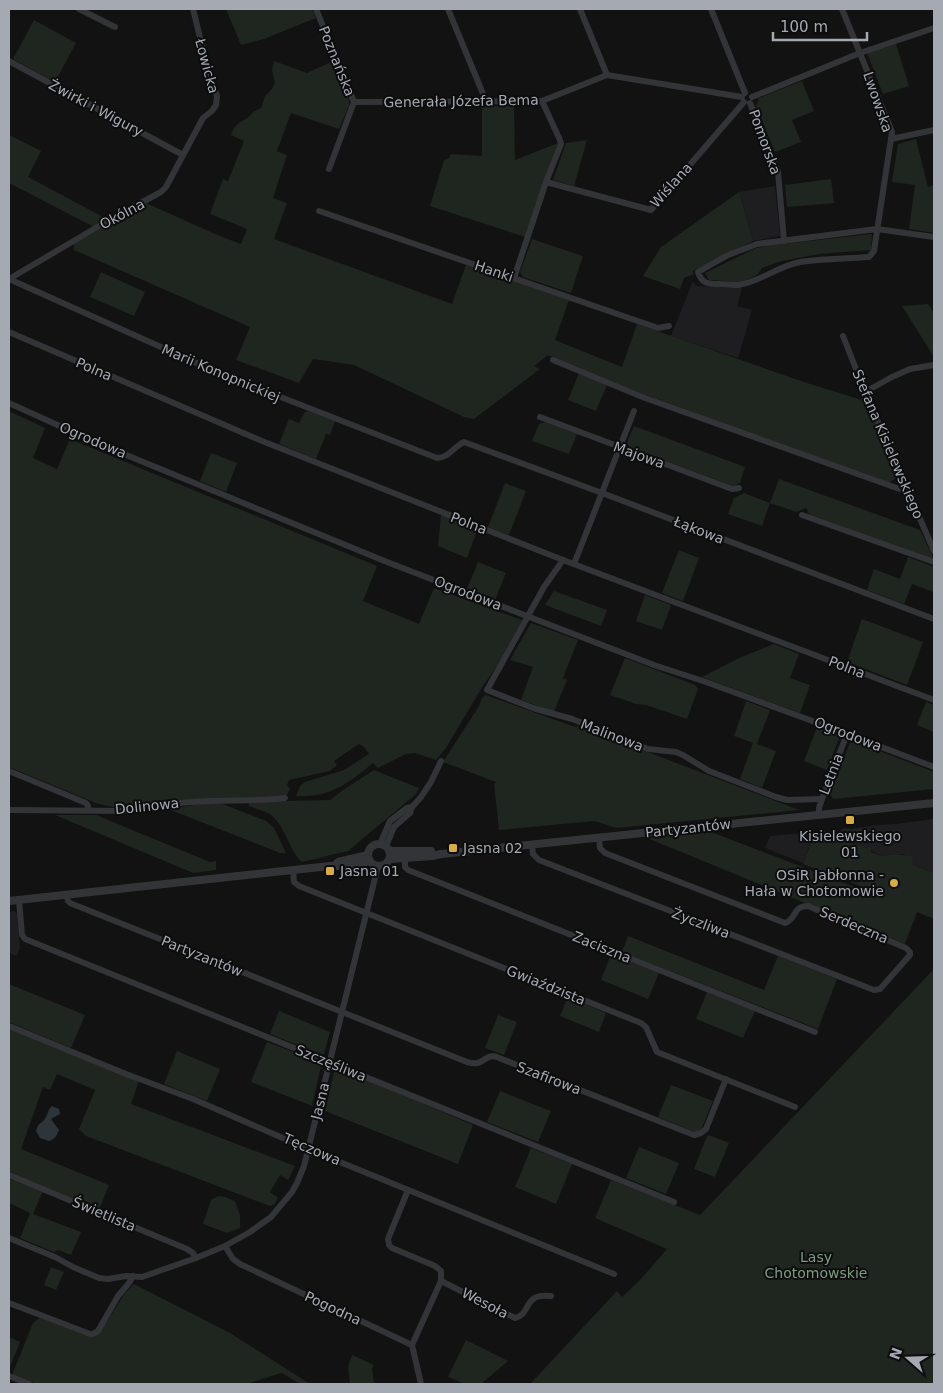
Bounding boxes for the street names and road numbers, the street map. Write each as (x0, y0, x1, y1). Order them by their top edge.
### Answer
street label: Poznańska (316, 24, 358, 98)
street label: Łowicka (192, 36, 222, 95)
street label: Lwowska (860, 70, 896, 134)
street label: Żwirki i Wigury (46, 75, 146, 140)
street label: Generała Józefa Bema (383, 92, 539, 110)
street label: Pomorska (746, 107, 784, 177)
street label: Wiślana (647, 159, 695, 211)
street label: Okólna (97, 196, 147, 232)
street label: Hanki (472, 257, 516, 285)
street label: Marii Konopnickiej (159, 341, 283, 405)
street label: Polna (73, 354, 115, 384)
street label: Stefana Kisielewskiego (849, 367, 927, 521)
street label: Ogrodowa (57, 419, 129, 461)
street label: Majowa (611, 438, 667, 472)
street label: Polna (448, 509, 490, 537)
street label: Łąkowa (671, 513, 726, 547)
street label: Ogrodowa (432, 573, 504, 613)
street label: Polna (826, 653, 868, 681)
street label: Ogrodowa (812, 714, 884, 754)
street label: Malinowa (578, 716, 646, 754)
street label: Letnia (816, 751, 846, 797)
street label: Dolinowa (114, 795, 180, 817)
street label: Partyzantów (644, 816, 732, 840)
street label: Serdeczna (817, 903, 891, 947)
street label: Życzliwa (670, 904, 733, 941)
street label: Zaciszna (570, 928, 634, 966)
street label: Partyzantów (159, 932, 245, 980)
street label: Gwiaździsta (504, 962, 588, 1008)
street label: Szczęśliwa (293, 1042, 369, 1084)
street label: Szafirowa (515, 1058, 583, 1098)
street label: Jasna (307, 1081, 332, 1122)
street label: Tęczowa (280, 1129, 343, 1168)
street label: Świetlista (70, 1193, 139, 1235)
street label: Wesoła (459, 1285, 511, 1321)
street label: Pogodna (302, 1288, 364, 1328)

